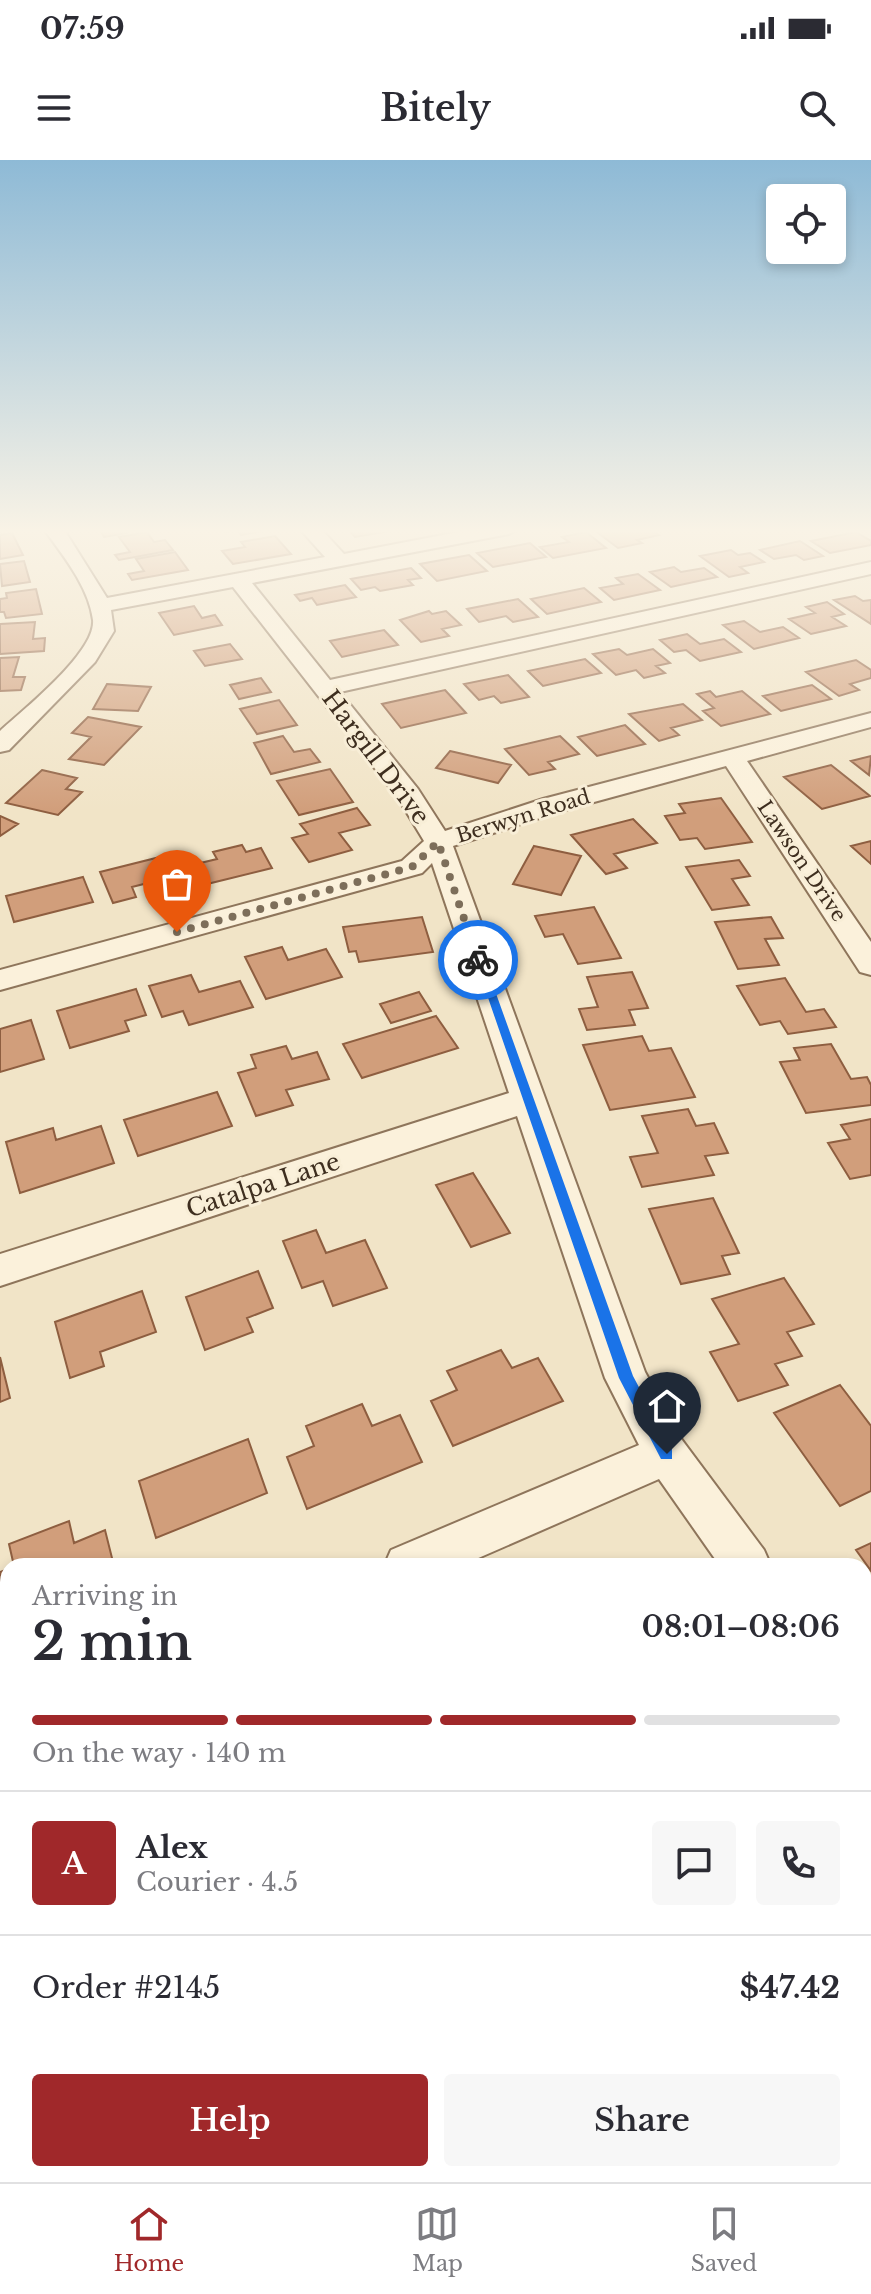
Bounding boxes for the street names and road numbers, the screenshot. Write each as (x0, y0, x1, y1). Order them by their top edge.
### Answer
street label: Hargill Drive (316, 684, 436, 830)
street label: Berwyn Road (453, 784, 593, 848)
street label: Lawson Drive (753, 796, 851, 926)
street label: Catalpa Lane (182, 1146, 344, 1224)

